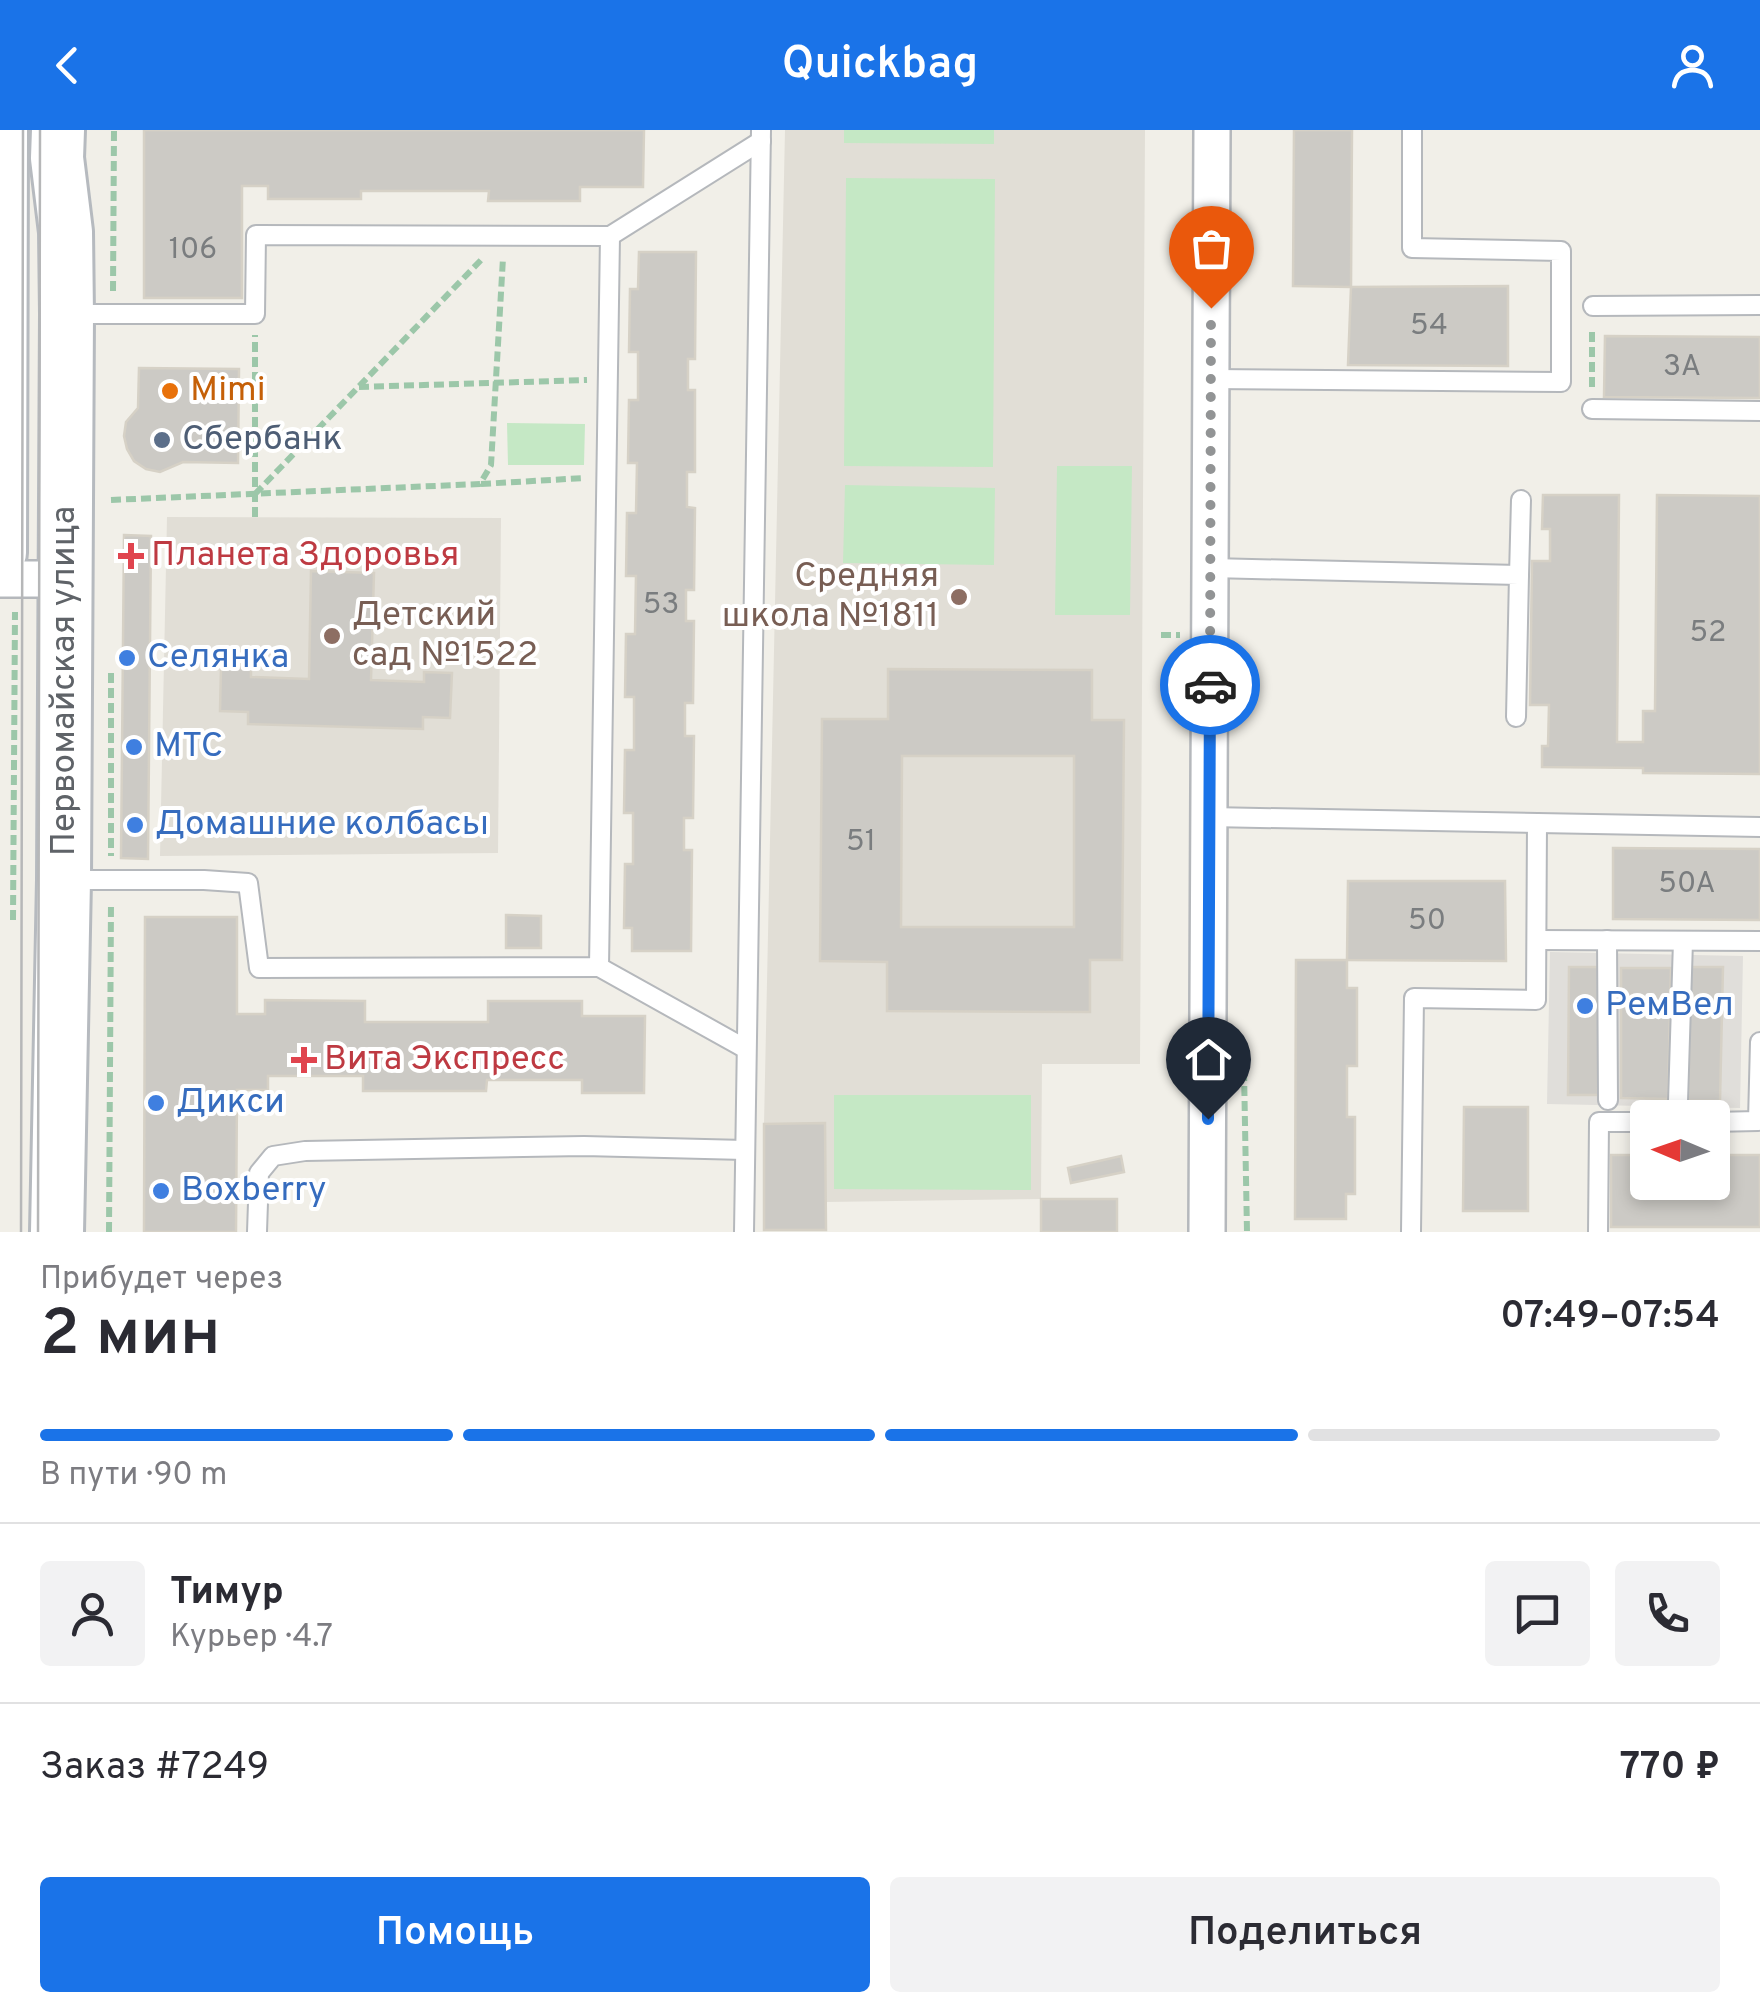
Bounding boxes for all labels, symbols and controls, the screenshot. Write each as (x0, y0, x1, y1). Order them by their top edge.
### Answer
text: Quickbag (782, 37, 978, 94)
icon: back (40, 38, 95, 93)
icon: person (1665, 38, 1720, 93)
pin (1169, 206, 1254, 309)
icon: bag (1184, 221, 1239, 276)
house number: 106 (169, 232, 217, 269)
house number: 54 (1410, 308, 1448, 345)
house number: 3А (1663, 349, 1701, 386)
place label: Mimi (190, 369, 266, 413)
marker: Mimi (159, 380, 181, 402)
place label: Сбербанк (182, 418, 342, 462)
marker: Сбербанк (151, 429, 173, 451)
street label: Первомайская улица (43, 506, 87, 856)
place label: Планета Здоровья (151, 534, 459, 578)
marker: Планета Здоровья (120, 545, 142, 567)
place label: Средняя школа №1811 (722, 555, 939, 639)
marker: Средняя школа №1811 (948, 586, 970, 608)
house number: 53 (643, 587, 679, 624)
place label: Детский сад №1522 (352, 594, 538, 678)
house number: 52 (1690, 615, 1726, 652)
marker: Детский сад №1522 (321, 625, 343, 647)
courier (1160, 635, 1260, 735)
place label: Селянка (147, 636, 289, 680)
marker: Селянка (116, 647, 138, 669)
icon: car (1183, 658, 1238, 713)
place label: МТС (154, 725, 223, 769)
marker: МТС (123, 736, 145, 758)
place label: Домашние колбасы (155, 803, 489, 847)
marker: Домашние колбасы (124, 814, 146, 836)
house number: 51 (846, 824, 876, 861)
house number: 50А (1658, 866, 1716, 903)
house number: 50 (1408, 903, 1446, 940)
place label: РемВел (1605, 984, 1734, 1028)
marker: РемВел (1574, 995, 1596, 1017)
pin (1166, 1017, 1251, 1120)
icon: home (1181, 1032, 1236, 1087)
place label: Вита Экспресс (324, 1038, 565, 1082)
marker: Вита Экспресс (293, 1049, 315, 1071)
place label: Дикси (176, 1081, 285, 1125)
marker: Дикси (145, 1092, 167, 1114)
north arrow (1630, 1100, 1730, 1200)
map controls (1630, 1100, 1730, 1200)
place label: Boxberry (181, 1169, 326, 1213)
marker: Boxberry (150, 1180, 172, 1202)
text: Прибудет через (40, 1260, 283, 1300)
text: 07:49–07:54 (1500, 1293, 1720, 1342)
text: 2 мин (40, 1296, 221, 1378)
text: В пути · 90 m (40, 1456, 227, 1496)
button: person (40, 1561, 145, 1666)
button: chat (1485, 1561, 1590, 1666)
button: phone (1615, 1561, 1720, 1666)
text: Тимур (170, 1569, 284, 1618)
text: Курьер · 4.7 (170, 1618, 333, 1658)
text: Заказ #7249 (40, 1744, 269, 1793)
text: 770 ₽ (1620, 1744, 1720, 1793)
button: Помощь (40, 1877, 870, 1992)
button: Поделиться (890, 1877, 1720, 1992)

